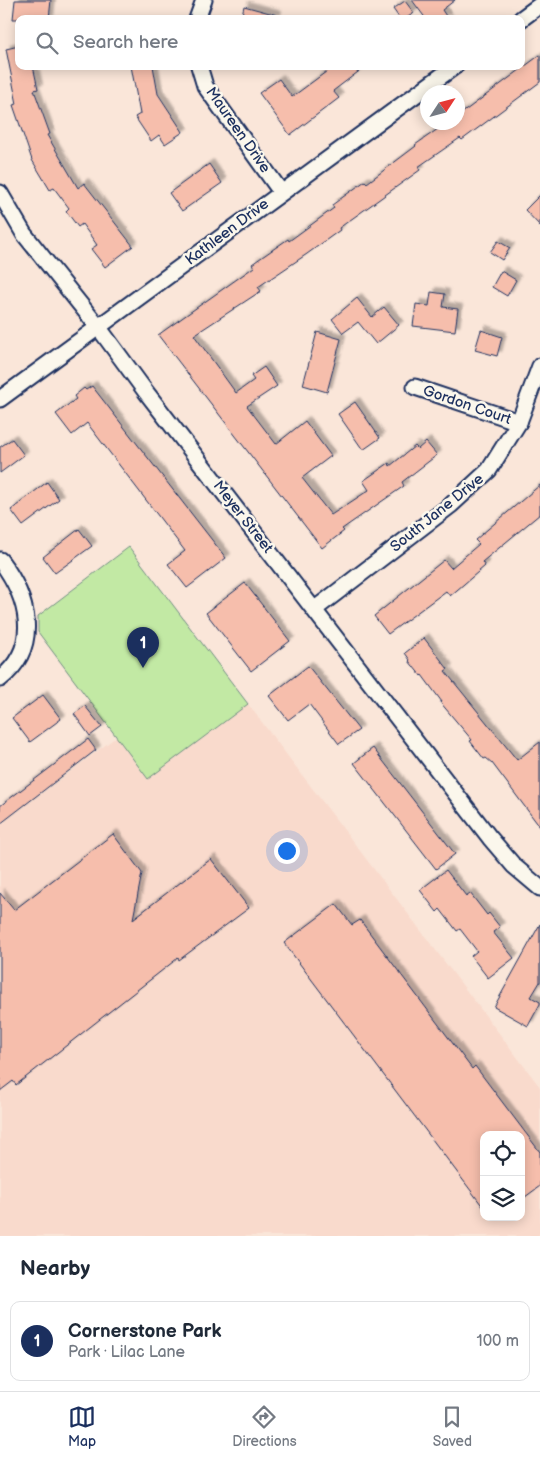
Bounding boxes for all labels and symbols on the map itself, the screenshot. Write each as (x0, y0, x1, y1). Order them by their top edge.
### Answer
street label: Maureen Drive (201, 83, 275, 177)
north arrow (420, 85, 465, 130)
street label: Kathleen Drive (181, 194, 273, 270)
street label: Gordon Court (420, 381, 514, 429)
street label: South Jane Drive (386, 469, 488, 556)
street label: Meyer Street (209, 477, 277, 557)
pin: 1 (127, 627, 159, 668)
your location (274, 838, 300, 864)

